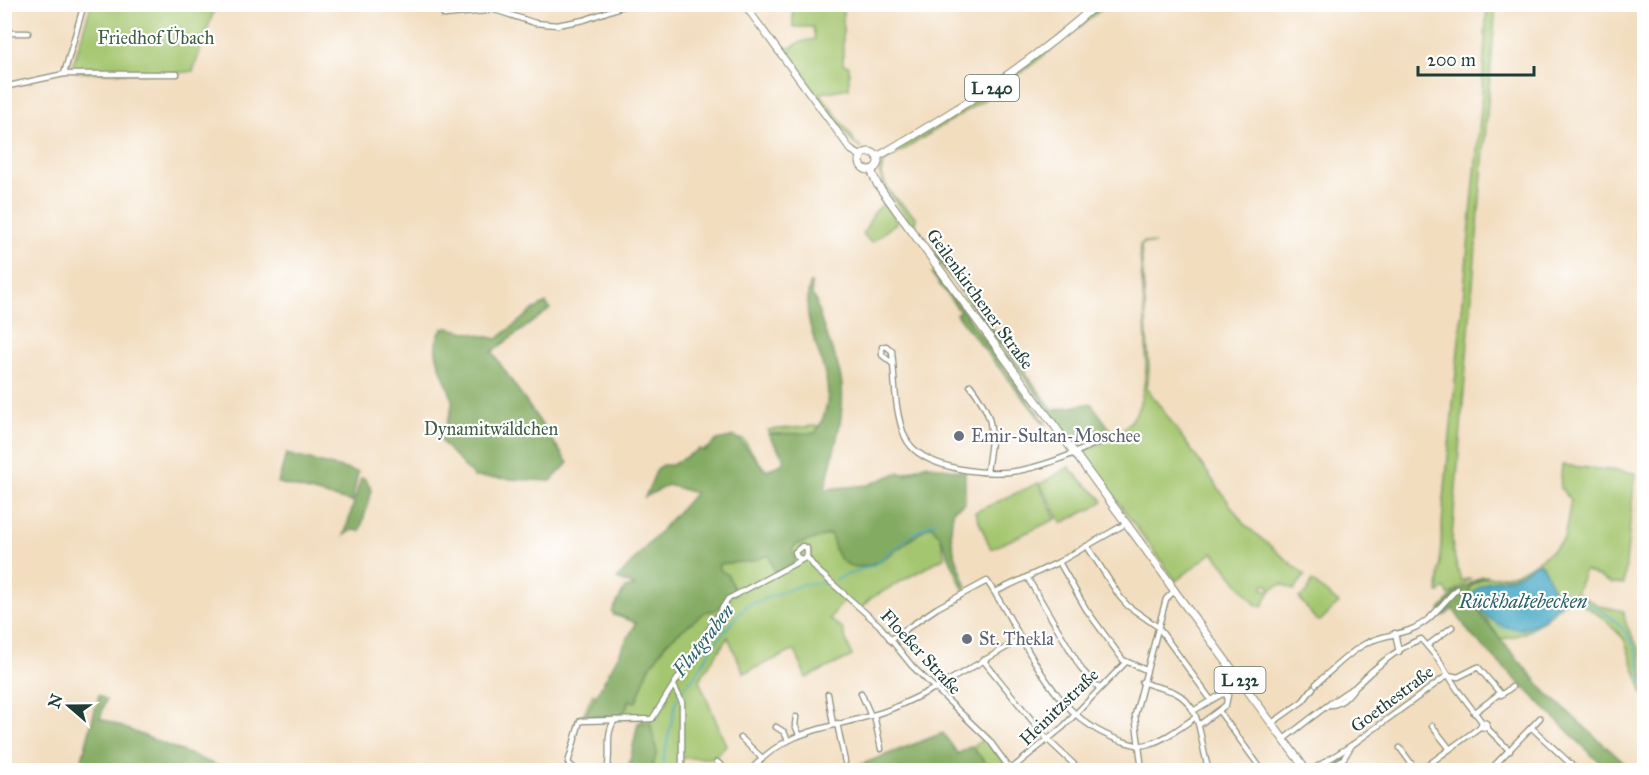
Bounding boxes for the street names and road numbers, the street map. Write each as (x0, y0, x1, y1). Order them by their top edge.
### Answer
road number: L 240 (965, 75, 1019, 101)
street label: Geilenkirchener Straße (922, 224, 1038, 374)
street label: Floeßer Straße (876, 605, 966, 699)
street label: Goethestraße (1346, 661, 1438, 737)
street label: Heinitzstraße (1015, 664, 1103, 750)
road number: L 232 (1214, 667, 1266, 693)

